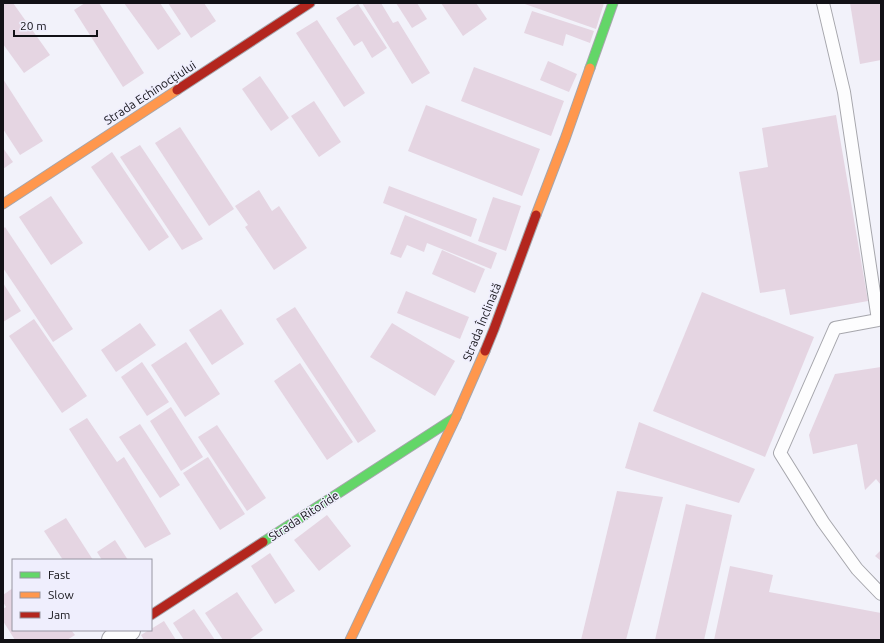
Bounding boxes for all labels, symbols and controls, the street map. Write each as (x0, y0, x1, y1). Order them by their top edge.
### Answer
scale bar (14, 12, 97, 38)
text: 20 m (20, 19, 47, 32)
street label: Strada Echinocțiului (102, 58, 198, 127)
street label: Strada Înclinată (460, 281, 503, 363)
street label: Strada Ritoride (266, 488, 341, 543)
legend (12, 559, 152, 631)
text: Fast (48, 568, 70, 581)
text: Slow (48, 588, 74, 601)
text: Jam (48, 608, 70, 621)

